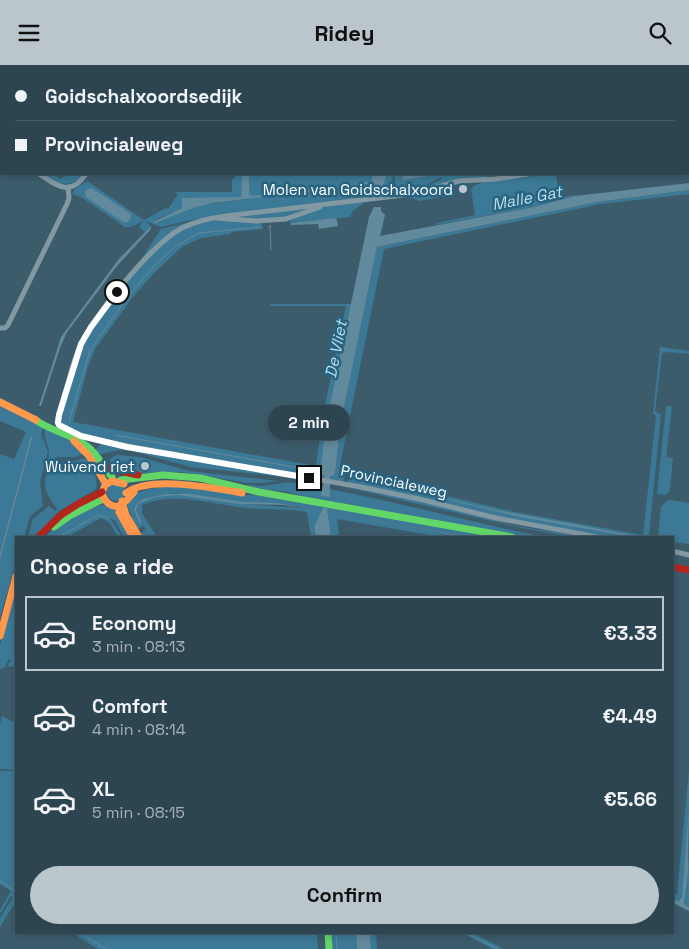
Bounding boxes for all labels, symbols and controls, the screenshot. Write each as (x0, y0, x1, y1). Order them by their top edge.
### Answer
icon: menu (15, 19, 43, 47)
text: Ridey (314, 19, 375, 47)
icon: search (646, 19, 674, 47)
text: Goidschalxoordsedijk (45, 84, 242, 109)
text: Provincialeweg (45, 132, 183, 157)
place label: Molen van Goidschalxoord (263, 180, 453, 199)
water label: Malle Gat (490, 181, 565, 215)
marker: Molen van Goidschalxoord (457, 183, 469, 195)
route start (106, 281, 128, 303)
water label: De Vliet (320, 317, 352, 380)
callout: 2 min (268, 405, 350, 441)
text: 2 min (288, 412, 330, 433)
place label: Wuivend riet (45, 457, 135, 476)
marker: Wuivend riet (139, 460, 151, 472)
street label: Provincialeweg (339, 460, 449, 502)
route end (298, 467, 320, 489)
text: Choose a ride (30, 552, 174, 580)
icon: car (32, 611, 77, 656)
text: Economy (92, 611, 176, 636)
text: €3.33 (604, 621, 657, 646)
text: 3 min · 08:13 (92, 636, 185, 657)
icon: car (32, 694, 77, 739)
text: Comfort (92, 694, 168, 719)
text: €4.49 (603, 704, 657, 729)
text: 4 min · 08:14 (92, 719, 186, 740)
icon: car (32, 777, 77, 822)
text: XL (92, 777, 115, 802)
text: €5.66 (604, 787, 657, 812)
text: 5 min · 08:15 (92, 802, 185, 823)
button: Confirm (30, 866, 659, 924)

